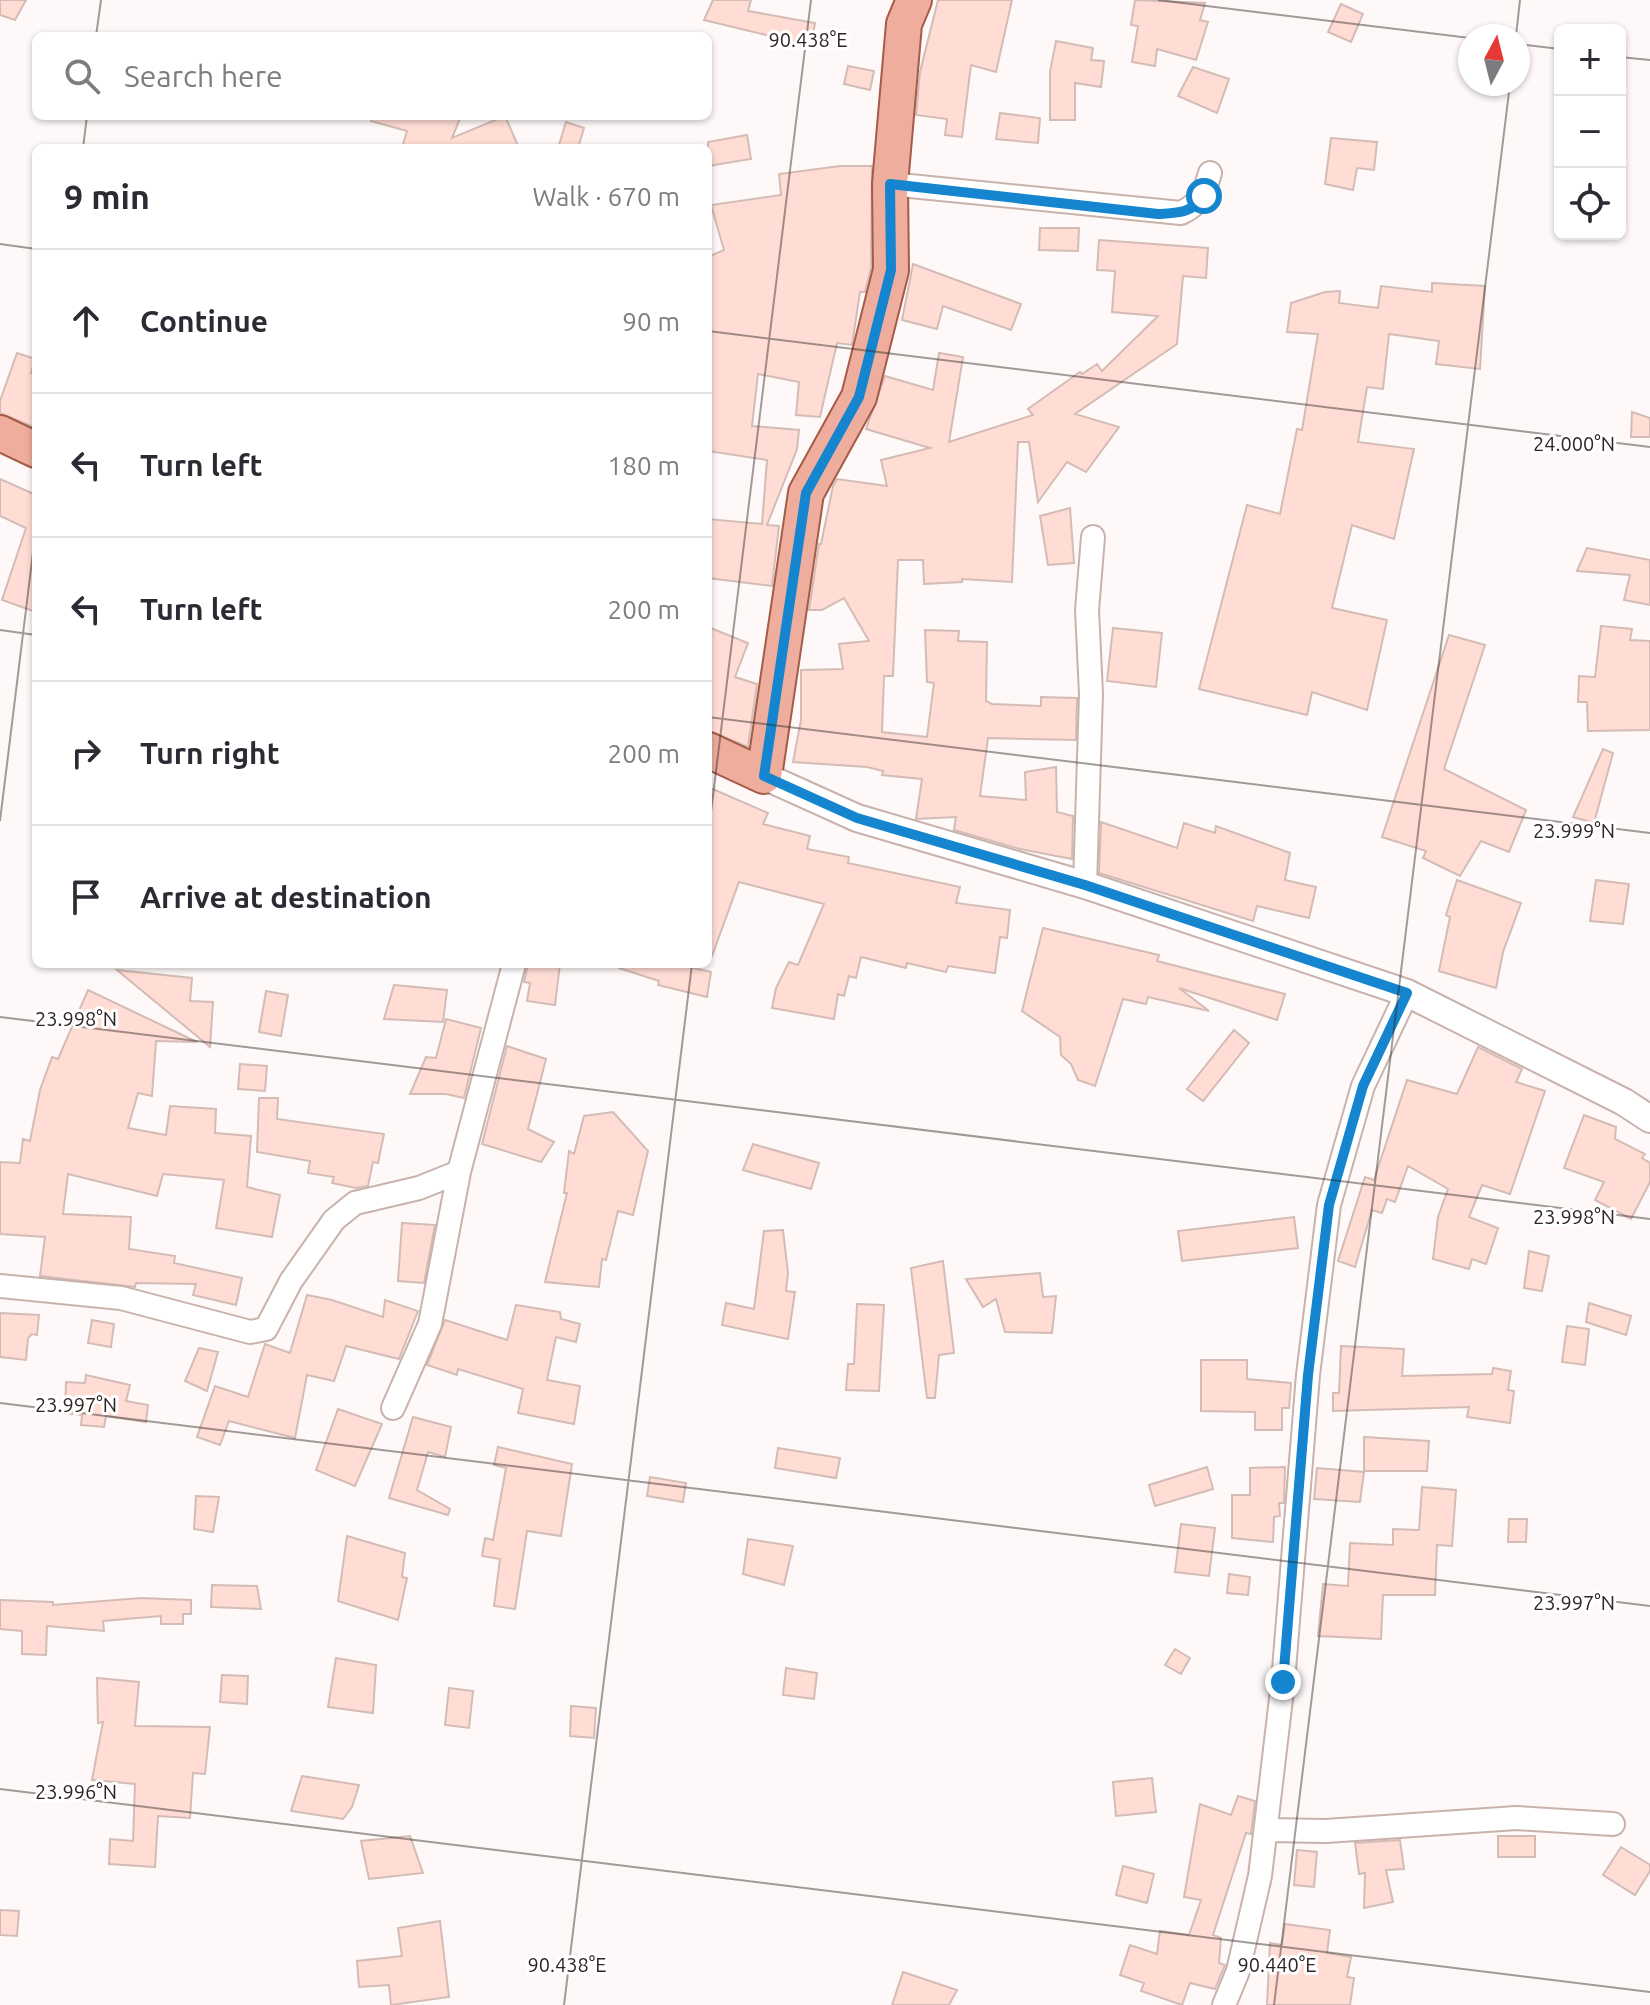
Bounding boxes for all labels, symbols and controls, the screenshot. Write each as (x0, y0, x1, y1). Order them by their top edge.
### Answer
north arrow (1458, 24, 1530, 96)
map controls (1554, 24, 1626, 240)
button: + (1554, 24, 1626, 96)
text: 90.438°E (769, 28, 848, 51)
search box (32, 32, 712, 120)
icon: search (60, 54, 104, 98)
text: Search here (124, 59, 283, 93)
button: − (1554, 96, 1626, 168)
button: locate (1554, 168, 1626, 240)
text: 9 min (64, 177, 150, 215)
route start (1186, 178, 1222, 214)
text: Walk · 670 m (532, 182, 680, 211)
icon: ahead (64, 299, 108, 343)
text: Continue (140, 304, 268, 338)
text: 90 m (622, 307, 680, 336)
text: 24.000°N (1533, 432, 1615, 455)
icon: left (64, 443, 108, 487)
text: Turn left (140, 448, 262, 482)
text: 180 m (608, 451, 680, 480)
icon: left (64, 587, 108, 631)
text: Turn left (140, 592, 262, 626)
text: 200 m (608, 595, 680, 624)
icon: right (64, 731, 108, 775)
text: Turn right (140, 736, 280, 770)
text: 200 m (608, 739, 680, 768)
text: 23.999°N (1533, 819, 1615, 842)
icon: arrive (64, 875, 108, 919)
text: Arrive at destination (140, 880, 432, 914)
text: 23.998°N (35, 1007, 117, 1030)
text: 23.998°N (1533, 1205, 1615, 1228)
text: 23.997°N (35, 1393, 117, 1416)
text: 23.997°N (1533, 1591, 1615, 1614)
route end (1265, 1664, 1301, 1700)
text: 23.996°N (35, 1780, 117, 1803)
text: 90.438°E (528, 1953, 607, 1976)
text: 90.440°E (1238, 1953, 1317, 1976)

